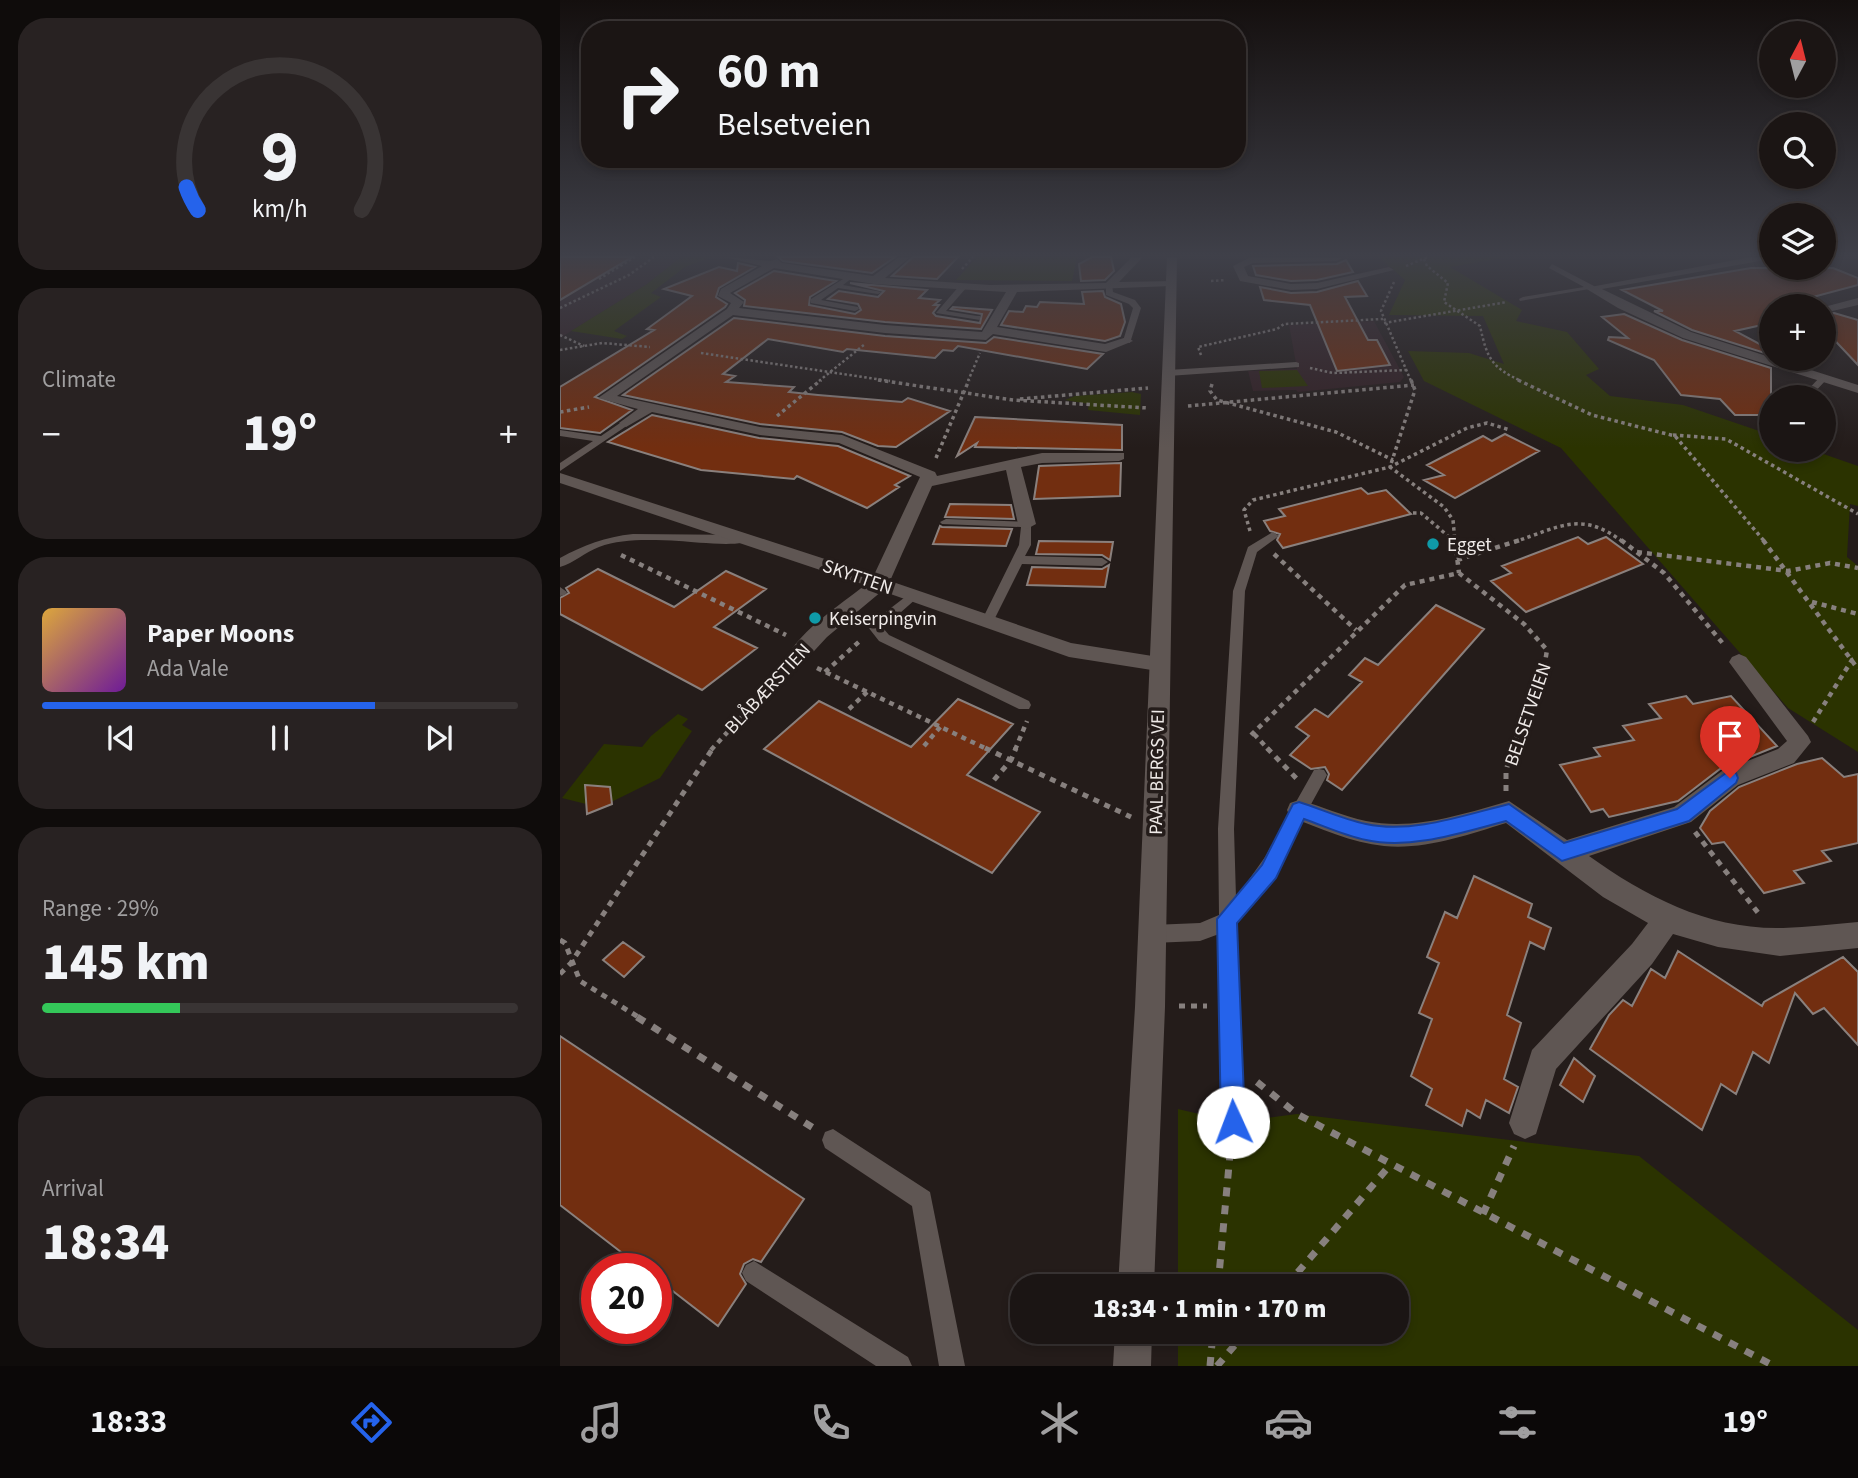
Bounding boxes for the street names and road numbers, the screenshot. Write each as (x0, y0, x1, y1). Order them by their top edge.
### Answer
street label: SKYTTEN (819, 553, 896, 602)
street label: BLÅBÆRSTIEN (719, 638, 817, 740)
street label: BELSETVEIEN (1498, 659, 1559, 770)
street label: PAAL BERGS VEI (1143, 709, 1172, 835)

